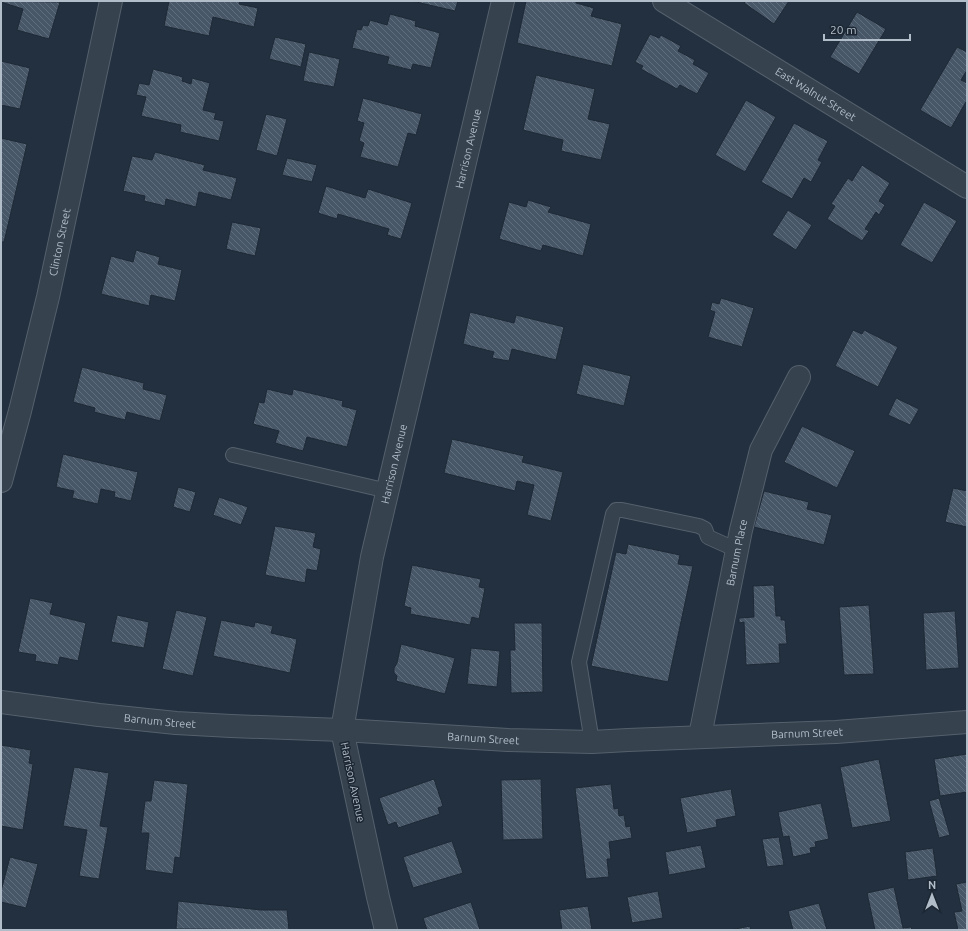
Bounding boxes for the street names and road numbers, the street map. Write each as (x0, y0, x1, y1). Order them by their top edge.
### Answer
street label: East Walnut Street (773, 65, 859, 124)
street label: Harrison Avenue (453, 108, 483, 190)
street label: Clinton Street (47, 207, 73, 277)
street label: Harrison Avenue (379, 423, 409, 505)
street label: Barnum Place (724, 518, 749, 587)
street label: Barnum Street (123, 712, 197, 730)
street label: Barnum Street (771, 725, 844, 740)
street label: Barnum Street (447, 730, 520, 746)
street label: Harrison Avenue (339, 741, 367, 823)

